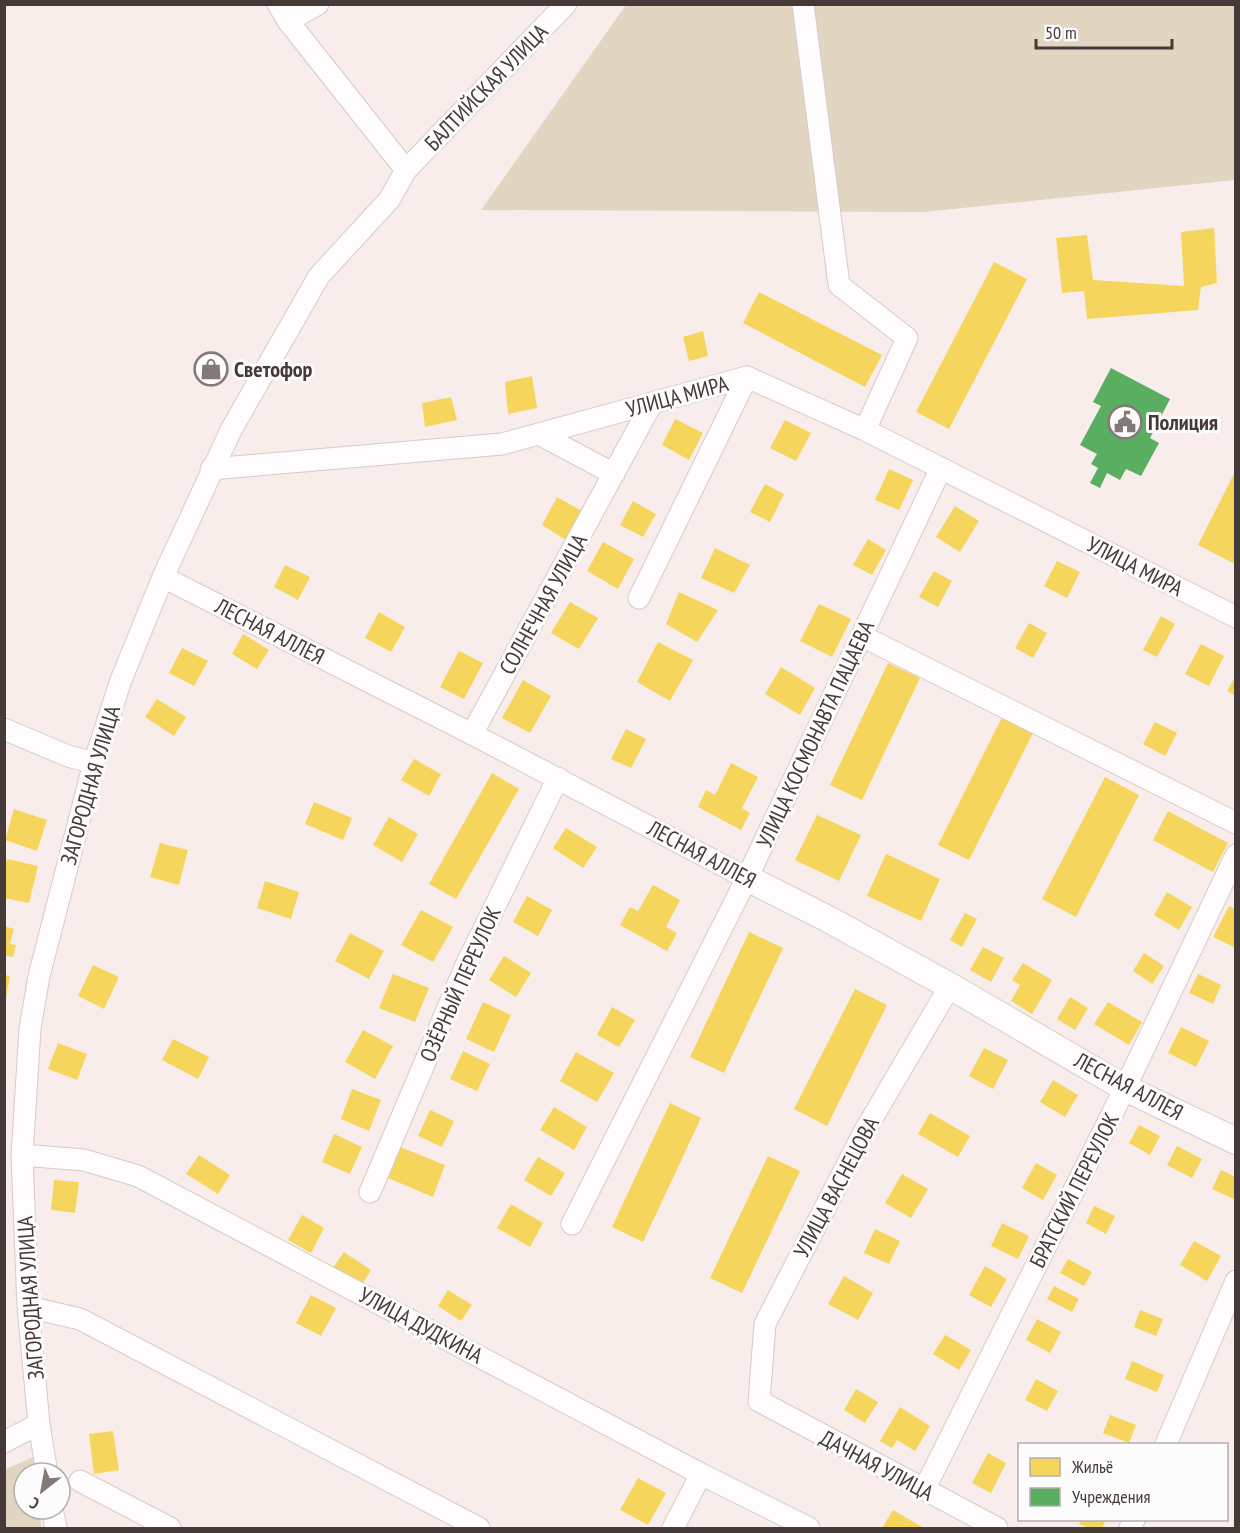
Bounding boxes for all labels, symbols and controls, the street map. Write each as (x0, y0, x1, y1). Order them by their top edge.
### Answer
scale bar (1036, 12, 1172, 50)
street label: БАЛТИЙСКАЯ УЛИЦА (418, 17, 554, 156)
text: 50 m (1045, 21, 1077, 44)
shop icon: Светофор (193, 351, 229, 387)
place label: Светофор (234, 355, 313, 383)
street label: УЛИЦА МИРА (623, 369, 732, 423)
public building icon: Полиция (1107, 404, 1143, 440)
place label: Полиция (1148, 408, 1218, 436)
street label: СОЛНЕЧНАЯ УЛИЦА (493, 528, 593, 679)
street label: УЛИЦА МИРА (1082, 530, 1188, 602)
street label: ЛЕСНАЯ АЛЛЕЯ (210, 591, 329, 670)
street label: УЛИЦА КОСМОНАВТА ПАЦАЕВА (750, 615, 880, 852)
street label: ЗАГОРОДНАЯ УЛИЦА (54, 702, 126, 868)
street label: ЛЕСНАЯ АЛЛЕЯ (642, 813, 761, 894)
street label: ОЗЁРНЫЙ ПЕРЕУЛОК (413, 902, 507, 1066)
street label: ЛЕСНАЯ АЛЛЕЯ (1069, 1045, 1188, 1126)
street label: БРАТСКИЙ ПЕРЕУЛОК (1023, 1108, 1125, 1272)
street label: УЛИЦА ВАСНЕЦОВА (787, 1111, 885, 1262)
street label: ЗАГОРОДНАЯ УЛИЦА (10, 1215, 50, 1381)
street label: УЛИЦА ДУДКИНА (354, 1281, 488, 1370)
street label: ДАЧНАЯ УЛИЦА (815, 1423, 939, 1507)
legend (1018, 1443, 1228, 1521)
text: Жильё (1071, 1455, 1113, 1478)
north arrow (12, 1461, 72, 1521)
text: Учреждения (1072, 1485, 1150, 1508)
text: С (25, 1493, 43, 1514)

